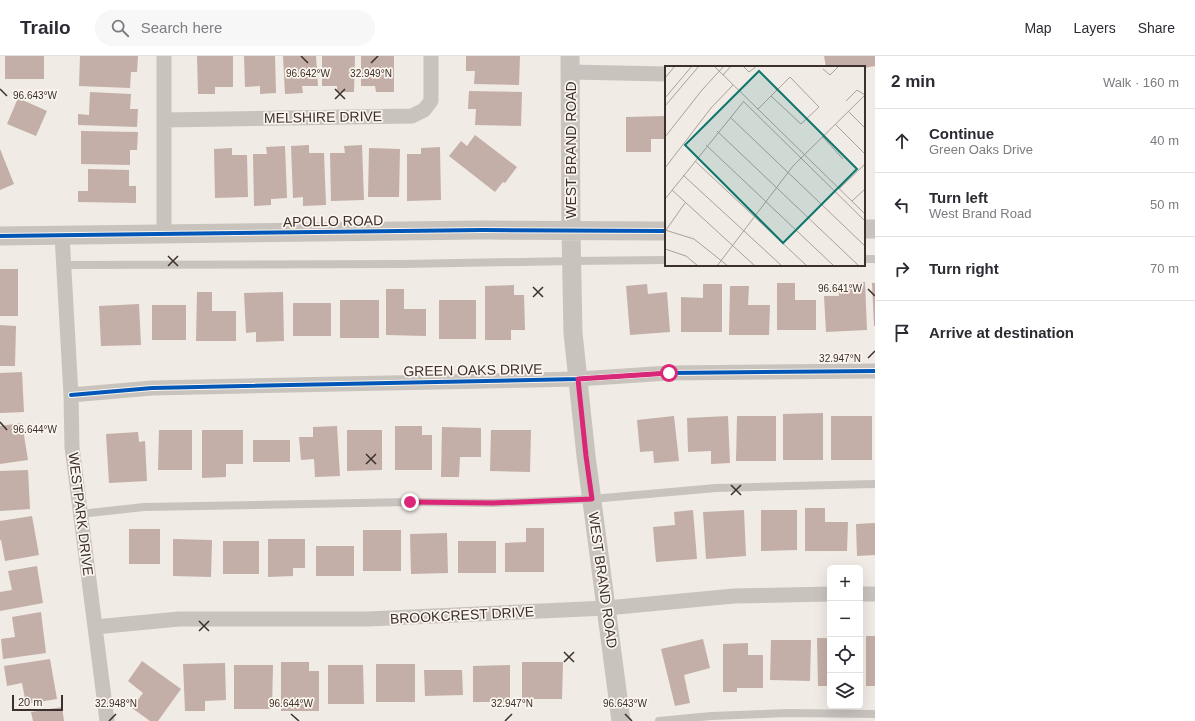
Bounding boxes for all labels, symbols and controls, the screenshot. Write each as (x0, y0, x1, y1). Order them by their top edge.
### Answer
search box (95, 10, 375, 46)
text: Trailo (20, 17, 71, 38)
icon: search (109, 17, 131, 39)
text: Search here (141, 19, 222, 36)
text: Map (1024, 20, 1052, 36)
text: Layers (1074, 20, 1116, 36)
text: Share (1138, 20, 1175, 36)
inset map (665, 66, 865, 266)
text: 96.642°W (286, 68, 331, 79)
text: 32.949°N (350, 68, 392, 79)
text: 2 min (891, 72, 935, 91)
text: Walk · 160 m (1103, 75, 1179, 90)
street label: WEST BRAND ROAD (563, 81, 579, 219)
text: 96.643°W (13, 90, 58, 101)
street label: MELSHIRE DRIVE (264, 108, 382, 126)
text: Continue (929, 125, 994, 142)
icon: ahead (891, 130, 913, 152)
text: 40 m (1150, 133, 1179, 148)
text: Green Oaks Drive (929, 142, 1033, 157)
text: Turn left (929, 189, 988, 206)
icon: left (891, 194, 913, 216)
text: 50 m (1150, 197, 1179, 212)
text: West Brand Road (929, 206, 1031, 221)
street label: APOLLO ROAD (283, 212, 383, 230)
icon: right (891, 258, 913, 280)
text: Turn right (929, 260, 999, 277)
text: 70 m (1150, 261, 1179, 276)
text: 96.641°W (818, 283, 863, 294)
icon: arrive (891, 322, 913, 344)
text: Arrive at destination (929, 324, 1074, 341)
text: 32.947°N (819, 353, 861, 364)
street label: GREEN OAKS DRIVE (403, 361, 543, 379)
route start (660, 364, 678, 382)
text: 96.644°W (13, 424, 58, 435)
street label: WESTPARK DRIVE (65, 451, 97, 577)
route end (401, 493, 419, 511)
street label: WEST BRAND ROAD (586, 511, 620, 649)
map controls (827, 565, 863, 709)
button: + (827, 565, 863, 601)
button: − (827, 601, 863, 637)
street label: BROOKCREST DRIVE (389, 603, 535, 627)
button: locate (827, 637, 863, 673)
button: layers (827, 673, 863, 709)
scale bar (12, 693, 63, 712)
text: 20 m (18, 696, 42, 708)
text: 32.948°N (95, 698, 137, 709)
text: 96.644°W (269, 698, 314, 709)
text: 32.947°N (491, 698, 533, 709)
text: 96.643°W (603, 698, 648, 709)

